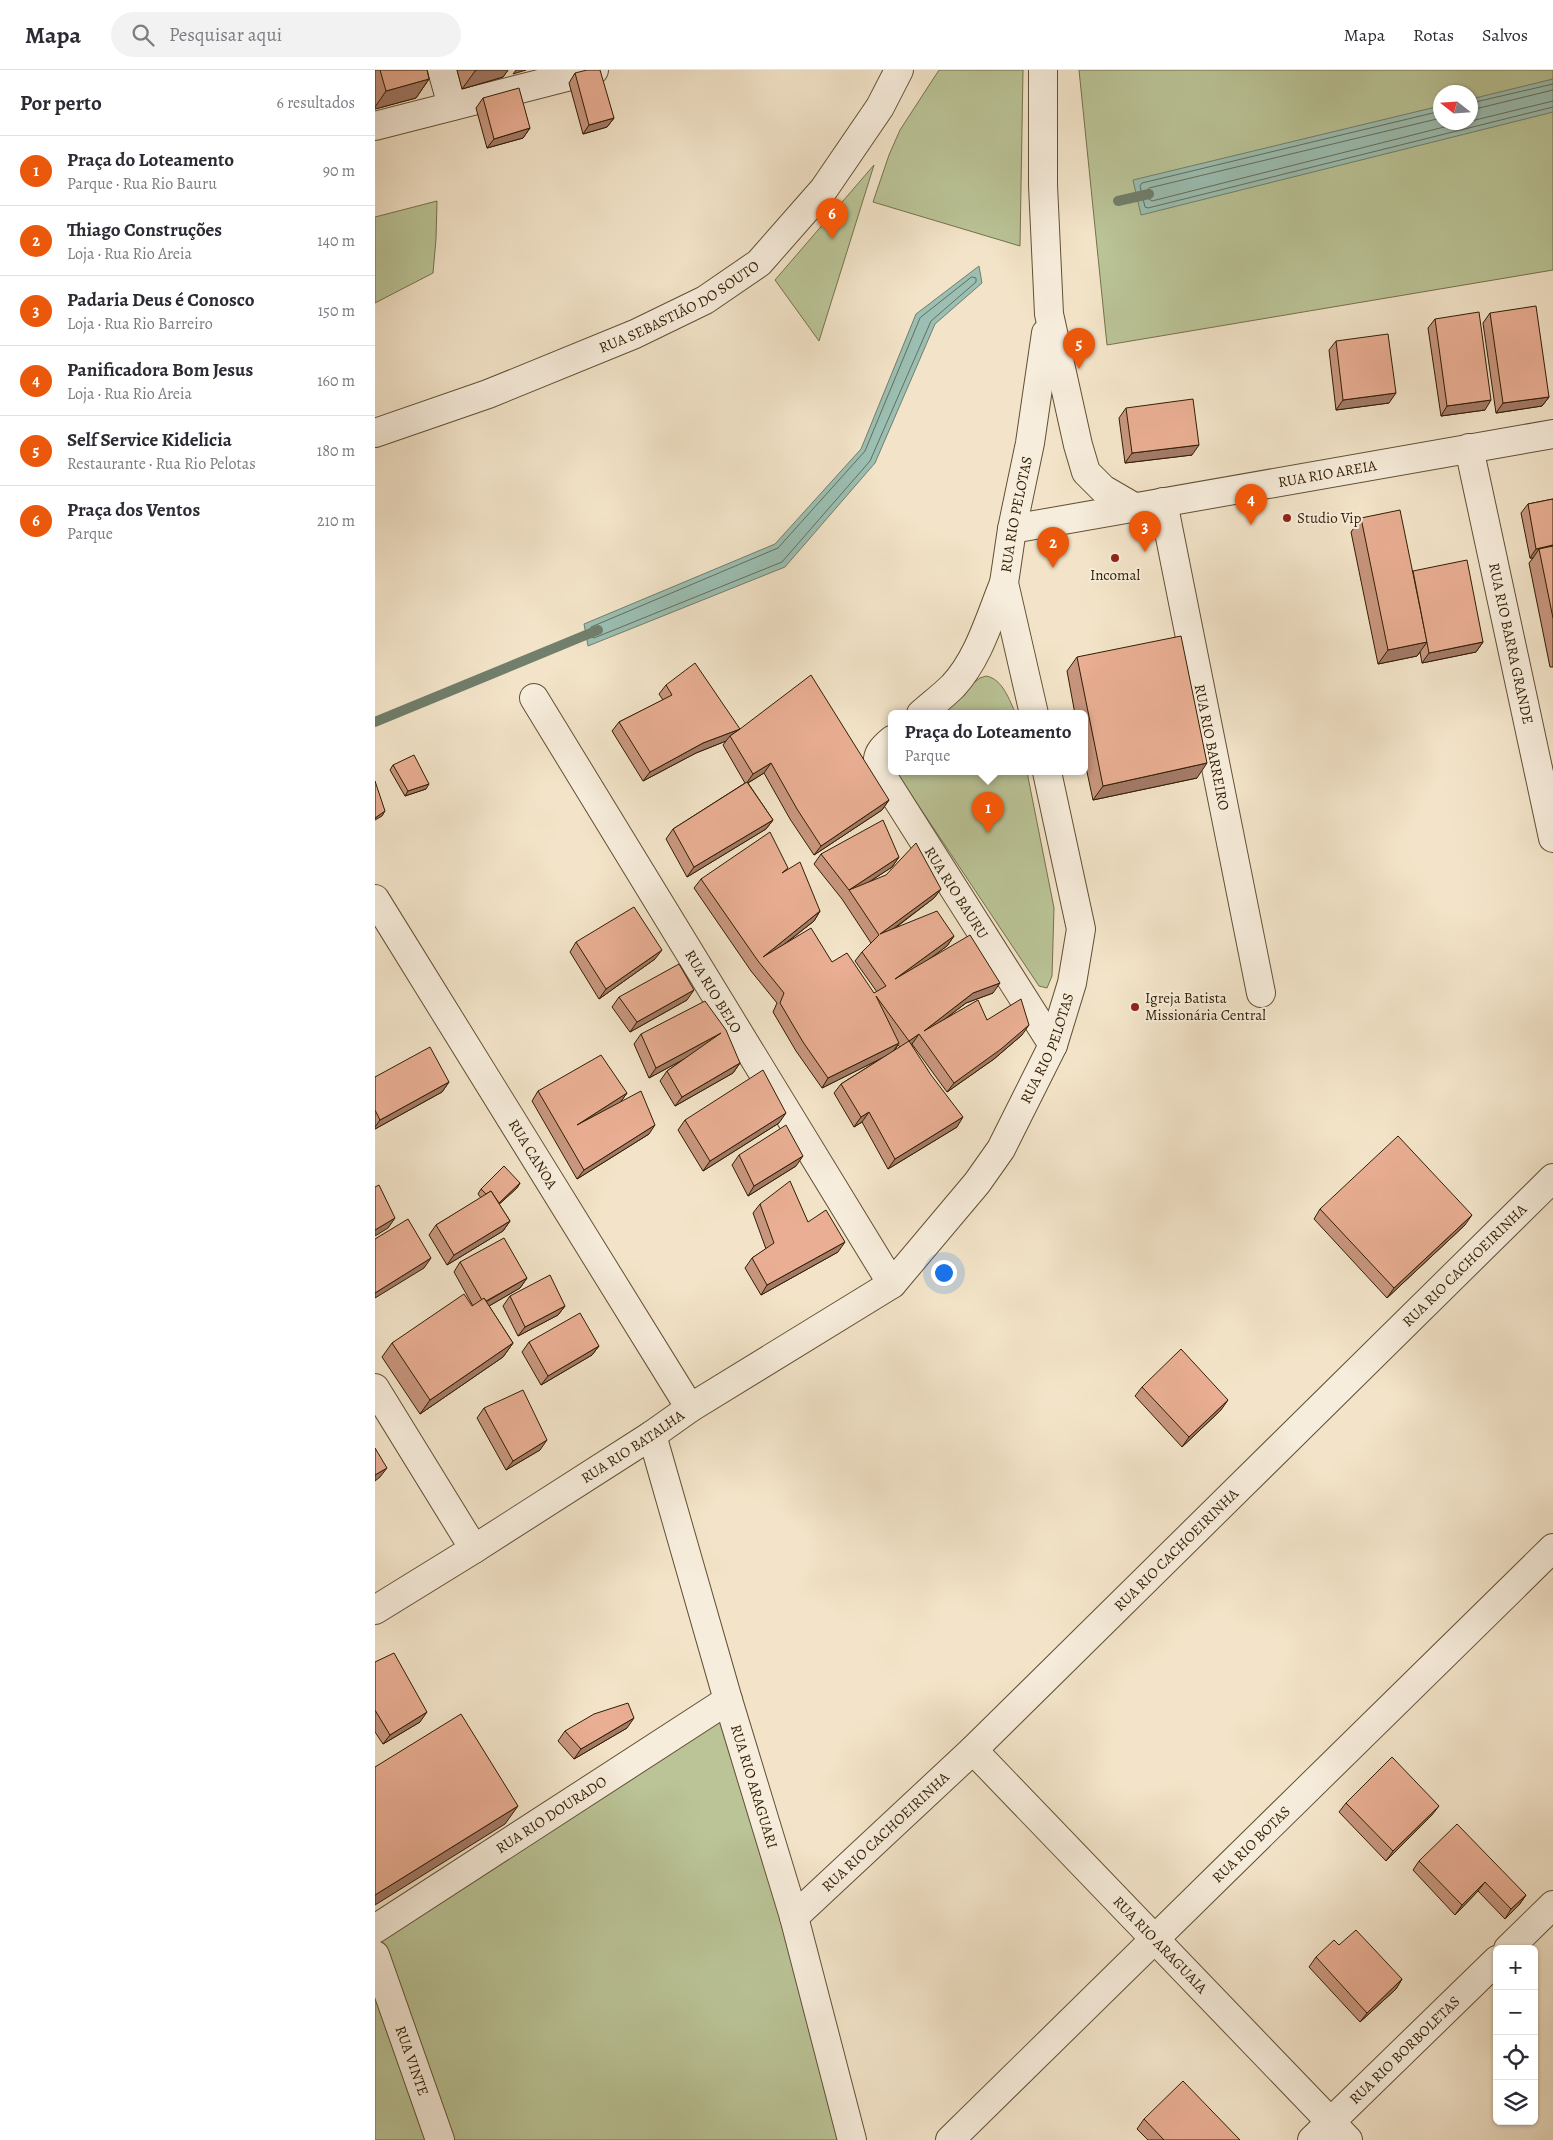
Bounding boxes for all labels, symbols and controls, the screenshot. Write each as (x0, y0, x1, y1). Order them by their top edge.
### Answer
search box (111, 12, 461, 57)
text: Mapa (25, 19, 81, 51)
icon: search (129, 21, 157, 49)
text: Pesquisar aqui (169, 22, 282, 48)
text: Mapa (1344, 23, 1385, 47)
text: Rotas (1413, 23, 1454, 47)
text: Salvos (1482, 23, 1528, 47)
north arrow (1433, 85, 1478, 130)
text: Por perto (20, 89, 102, 117)
text: 6 resultados (277, 92, 355, 114)
text: Praça do Loteamento (67, 147, 234, 173)
text: 1 (33, 160, 39, 182)
text: 90 m (323, 160, 355, 182)
text: Parque · Rua Rio Bauru (67, 173, 217, 195)
pin: 6 (816, 198, 848, 239)
text: Thiago Construções (67, 217, 222, 243)
text: 2 (32, 230, 40, 252)
text: 140 m (317, 230, 355, 252)
text: Loja · Rua Rio Areia (67, 243, 192, 265)
street label: RUA SEBASTIÃO DO SOUTO (596, 256, 763, 358)
text: Padaria Deus é Conosco (67, 287, 255, 313)
text: 3 (33, 300, 39, 322)
text: 150 m (318, 300, 355, 322)
text: Loja · Rua Rio Barreiro (67, 313, 213, 335)
pin: 5 (1063, 328, 1095, 369)
text: Panificadora Bom Jesus (67, 357, 253, 383)
text: 4 (32, 370, 40, 392)
text: 160 m (317, 370, 355, 392)
text: Loja · Rua Rio Areia (67, 383, 192, 405)
text: Self Service Kidelicia (67, 427, 232, 453)
text: 5 (33, 440, 39, 462)
text: 180 m (317, 440, 355, 462)
text: Restaurante · Rua Rio Pelotas (67, 453, 256, 475)
street label: RUA RIO PELOTAS (996, 454, 1037, 574)
street label: RUA RIO AREIA (1276, 455, 1378, 492)
pin: 4 (1235, 484, 1267, 525)
text: Praça dos Ventos (67, 497, 200, 523)
place label: Studio Vip (1297, 508, 1362, 528)
text: 6 (32, 510, 40, 532)
text: 210 m (317, 510, 355, 532)
pin: 3 (1129, 511, 1161, 552)
marker: Studio Vip (1281, 512, 1293, 524)
text: Parque (67, 523, 113, 545)
pin: 2 (1037, 527, 1069, 568)
marker: Incomal (1109, 552, 1121, 564)
street label: RUA RIO BARRA GRANDE (1484, 561, 1538, 726)
place label: Incomal (1090, 565, 1140, 585)
street label: RUA RIO BARREIRO (1190, 682, 1234, 812)
popup (888, 710, 1088, 775)
text: Praça do Loteamento (904, 719, 1072, 745)
text: Parque (904, 745, 950, 767)
pin: 1 (972, 792, 1004, 833)
street label: RUA RIO BAURU (920, 843, 993, 943)
street label: RUA RIO BELO (680, 946, 747, 1037)
place label: Igreja Batista Missionária Central (1145, 988, 1266, 1025)
street label: RUA RIO PELOTAS (1015, 991, 1078, 1107)
marker: Igreja Batista Missionária Central (1129, 1001, 1141, 1013)
street label: RUA CANOA (504, 1115, 562, 1193)
street label: RUA RIO CACHOEIRINHA (1398, 1199, 1531, 1331)
your location (931, 1260, 957, 1286)
street label: RUA RIO BATALHA (577, 1405, 688, 1488)
street label: RUA RIO CACHOEIRINHA (1109, 1484, 1243, 1616)
street label: RUA RIO ARAGUARI (726, 1722, 783, 1851)
street label: RUA RIO CACHOEIRINHA (817, 1767, 954, 1896)
street label: RUA RIO DOURADO (492, 1771, 611, 1858)
street label: RUA RIO BOTAS (1208, 1801, 1295, 1887)
street label: RUA RIO ARAGUAIA (1109, 1892, 1212, 1998)
map controls (1493, 1945, 1538, 2125)
button: + (1493, 1945, 1538, 1990)
button: − (1493, 1990, 1538, 2035)
street label: RUA RIO BORBOLETAS (1345, 1992, 1464, 2109)
street label: RUA VINTE (391, 2023, 434, 2098)
button: locate (1493, 2035, 1538, 2080)
button: layers (1493, 2080, 1538, 2125)

